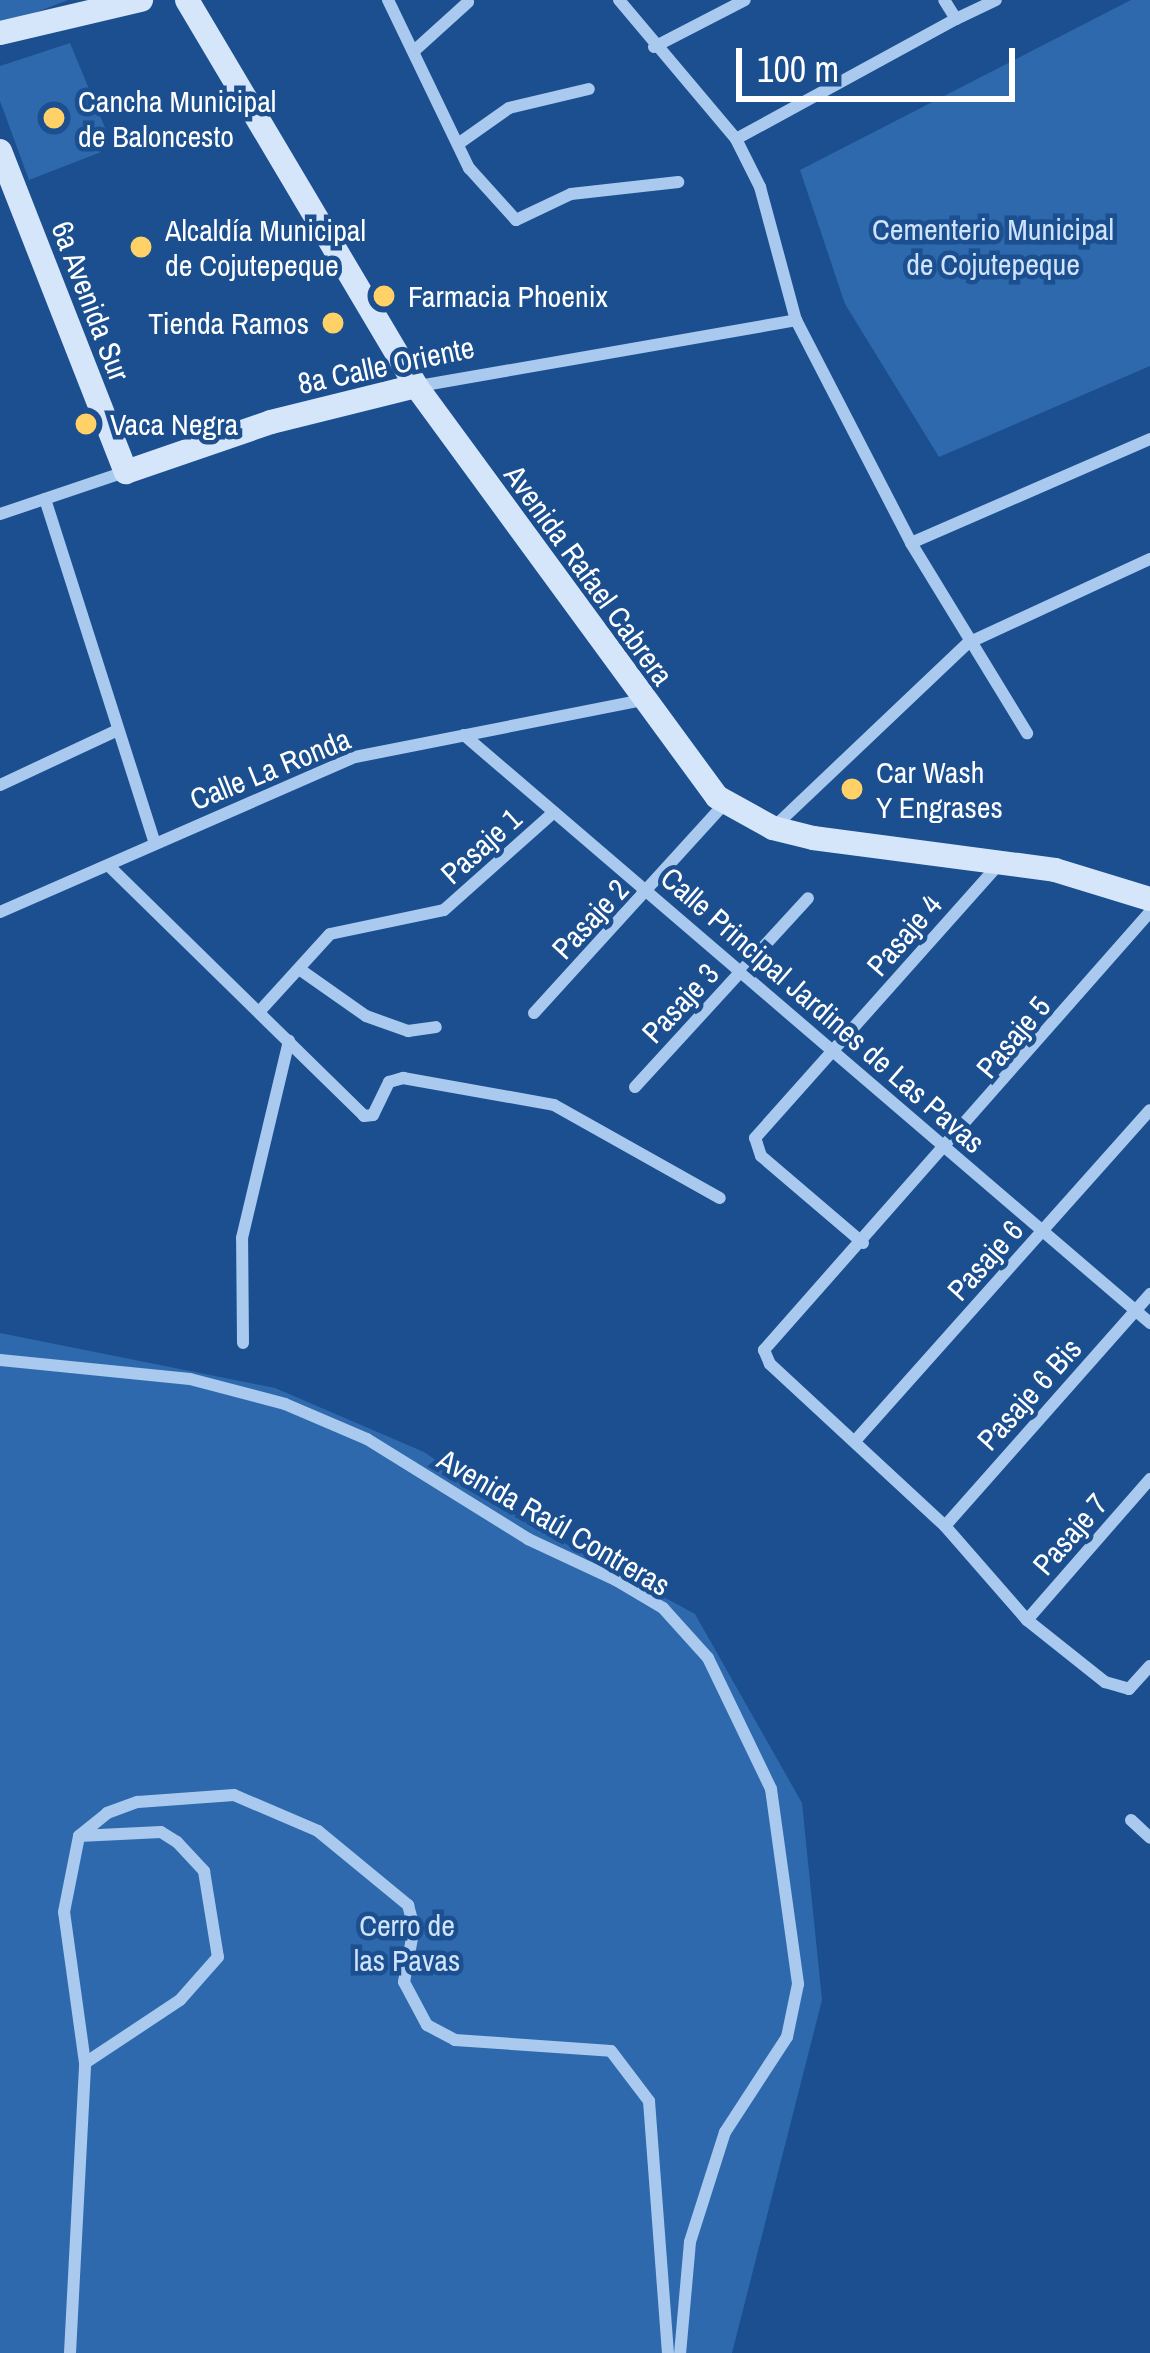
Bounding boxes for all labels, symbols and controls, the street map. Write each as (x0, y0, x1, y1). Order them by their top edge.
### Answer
scale bar (742, 24, 1021, 98)
text: 100 m (757, 45, 839, 93)
place label: Cancha Municipal de Baloncesto (78, 83, 276, 154)
marker: Cancha Municipal de Baloncesto (41, 105, 67, 131)
park label: Cementerio Municipal de Cojutepeque (872, 211, 1114, 282)
place label: Alcaldía Municipal de Cojutepeque (165, 212, 366, 282)
street label: 6a Avenida Sur (44, 216, 138, 386)
marker: Alcaldía Municipal de Cojutepeque (128, 234, 154, 260)
place label: Farmacia Phoenix (408, 278, 608, 314)
marker: Farmacia Phoenix (371, 283, 397, 309)
place label: Tienda Ramos (148, 305, 309, 341)
marker: Tienda Ramos (320, 310, 346, 336)
street label: 8a Calle Oriente (295, 329, 477, 401)
place label: Vaca Negra (110, 406, 238, 442)
marker: Vaca Negra (73, 411, 99, 437)
street label: Avenida Rafael Cabrera (497, 458, 681, 692)
street label: Calle La Ronda (185, 721, 355, 817)
place label: Car Wash Y Engrases (876, 754, 1003, 824)
marker: Car Wash Y Engrases (839, 776, 865, 802)
street label: Pasaje 1 (433, 801, 529, 891)
street label: Calle Principal Jardines de Las Pavas (654, 860, 992, 1160)
street label: Pasaje 2 (544, 872, 636, 966)
street label: Pasaje 4 (859, 887, 949, 983)
street label: Pasaje 3 (634, 956, 726, 1050)
street label: Pasaje 5 (968, 989, 1058, 1085)
street label: Pasaje 6 (940, 1212, 1030, 1308)
street label: Pasaje 6 Bis (969, 1331, 1089, 1457)
street label: Avenida Raúl Contreras (432, 1441, 676, 1603)
street label: Pasaje 7 (1025, 1486, 1115, 1582)
park label: Cerro de las Pavas (354, 1907, 460, 1978)

